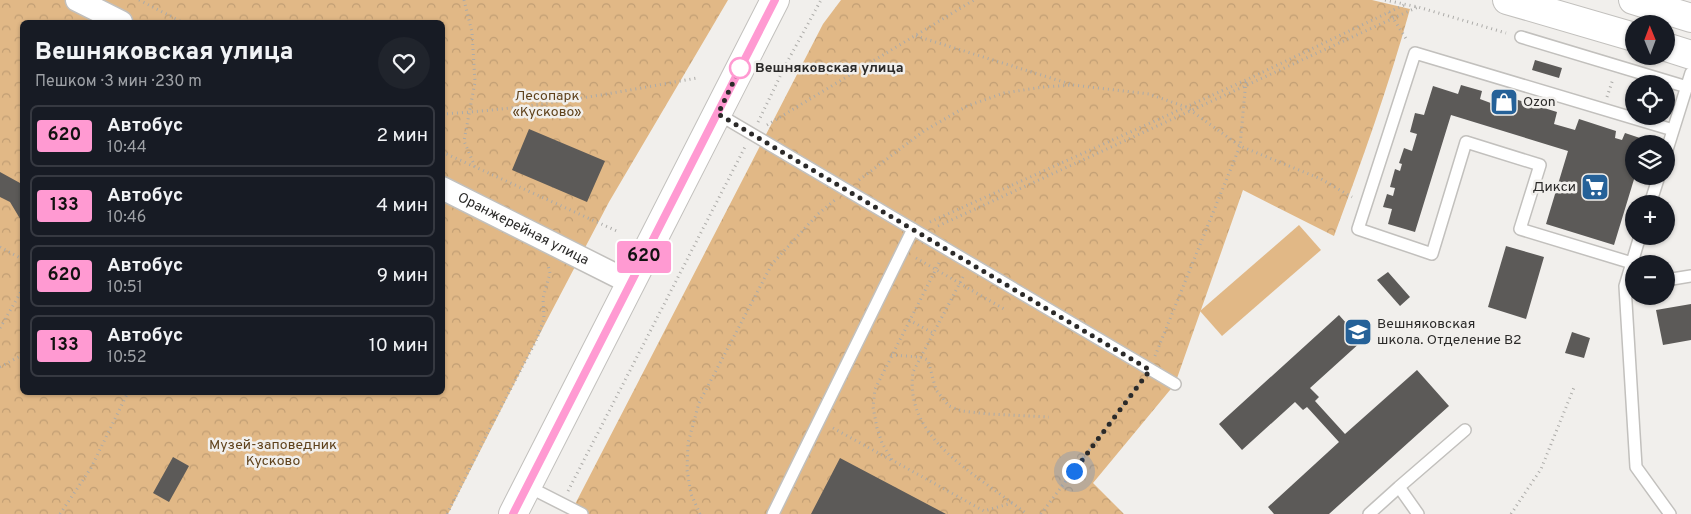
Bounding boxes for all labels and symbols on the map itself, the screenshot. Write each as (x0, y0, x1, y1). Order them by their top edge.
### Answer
north arrow (1625, 15, 1675, 65)
marker: Вешняковская улица (729, 57, 751, 79)
place label: Вешняковская улица (755, 60, 904, 77)
shop icon: Ozon (1489, 87, 1519, 117)
park label: Лесопарк «Кусково» (513, 88, 581, 121)
place label: Ozon (1523, 94, 1556, 111)
supermarket icon: Дикси (1580, 172, 1610, 202)
place label: Дикси (1533, 179, 1576, 196)
street label: Оранжерейная улица (455, 189, 592, 269)
line badge: 620 (615, 241, 673, 273)
place label: Вешняковская школа. Отделение В2 (1377, 316, 1522, 349)
school or university icon: Вешняковская школа. Отделение В2 (1343, 317, 1373, 347)
park label: Музей-заповедник Кусково (209, 437, 337, 470)
your location (1062, 459, 1087, 484)

